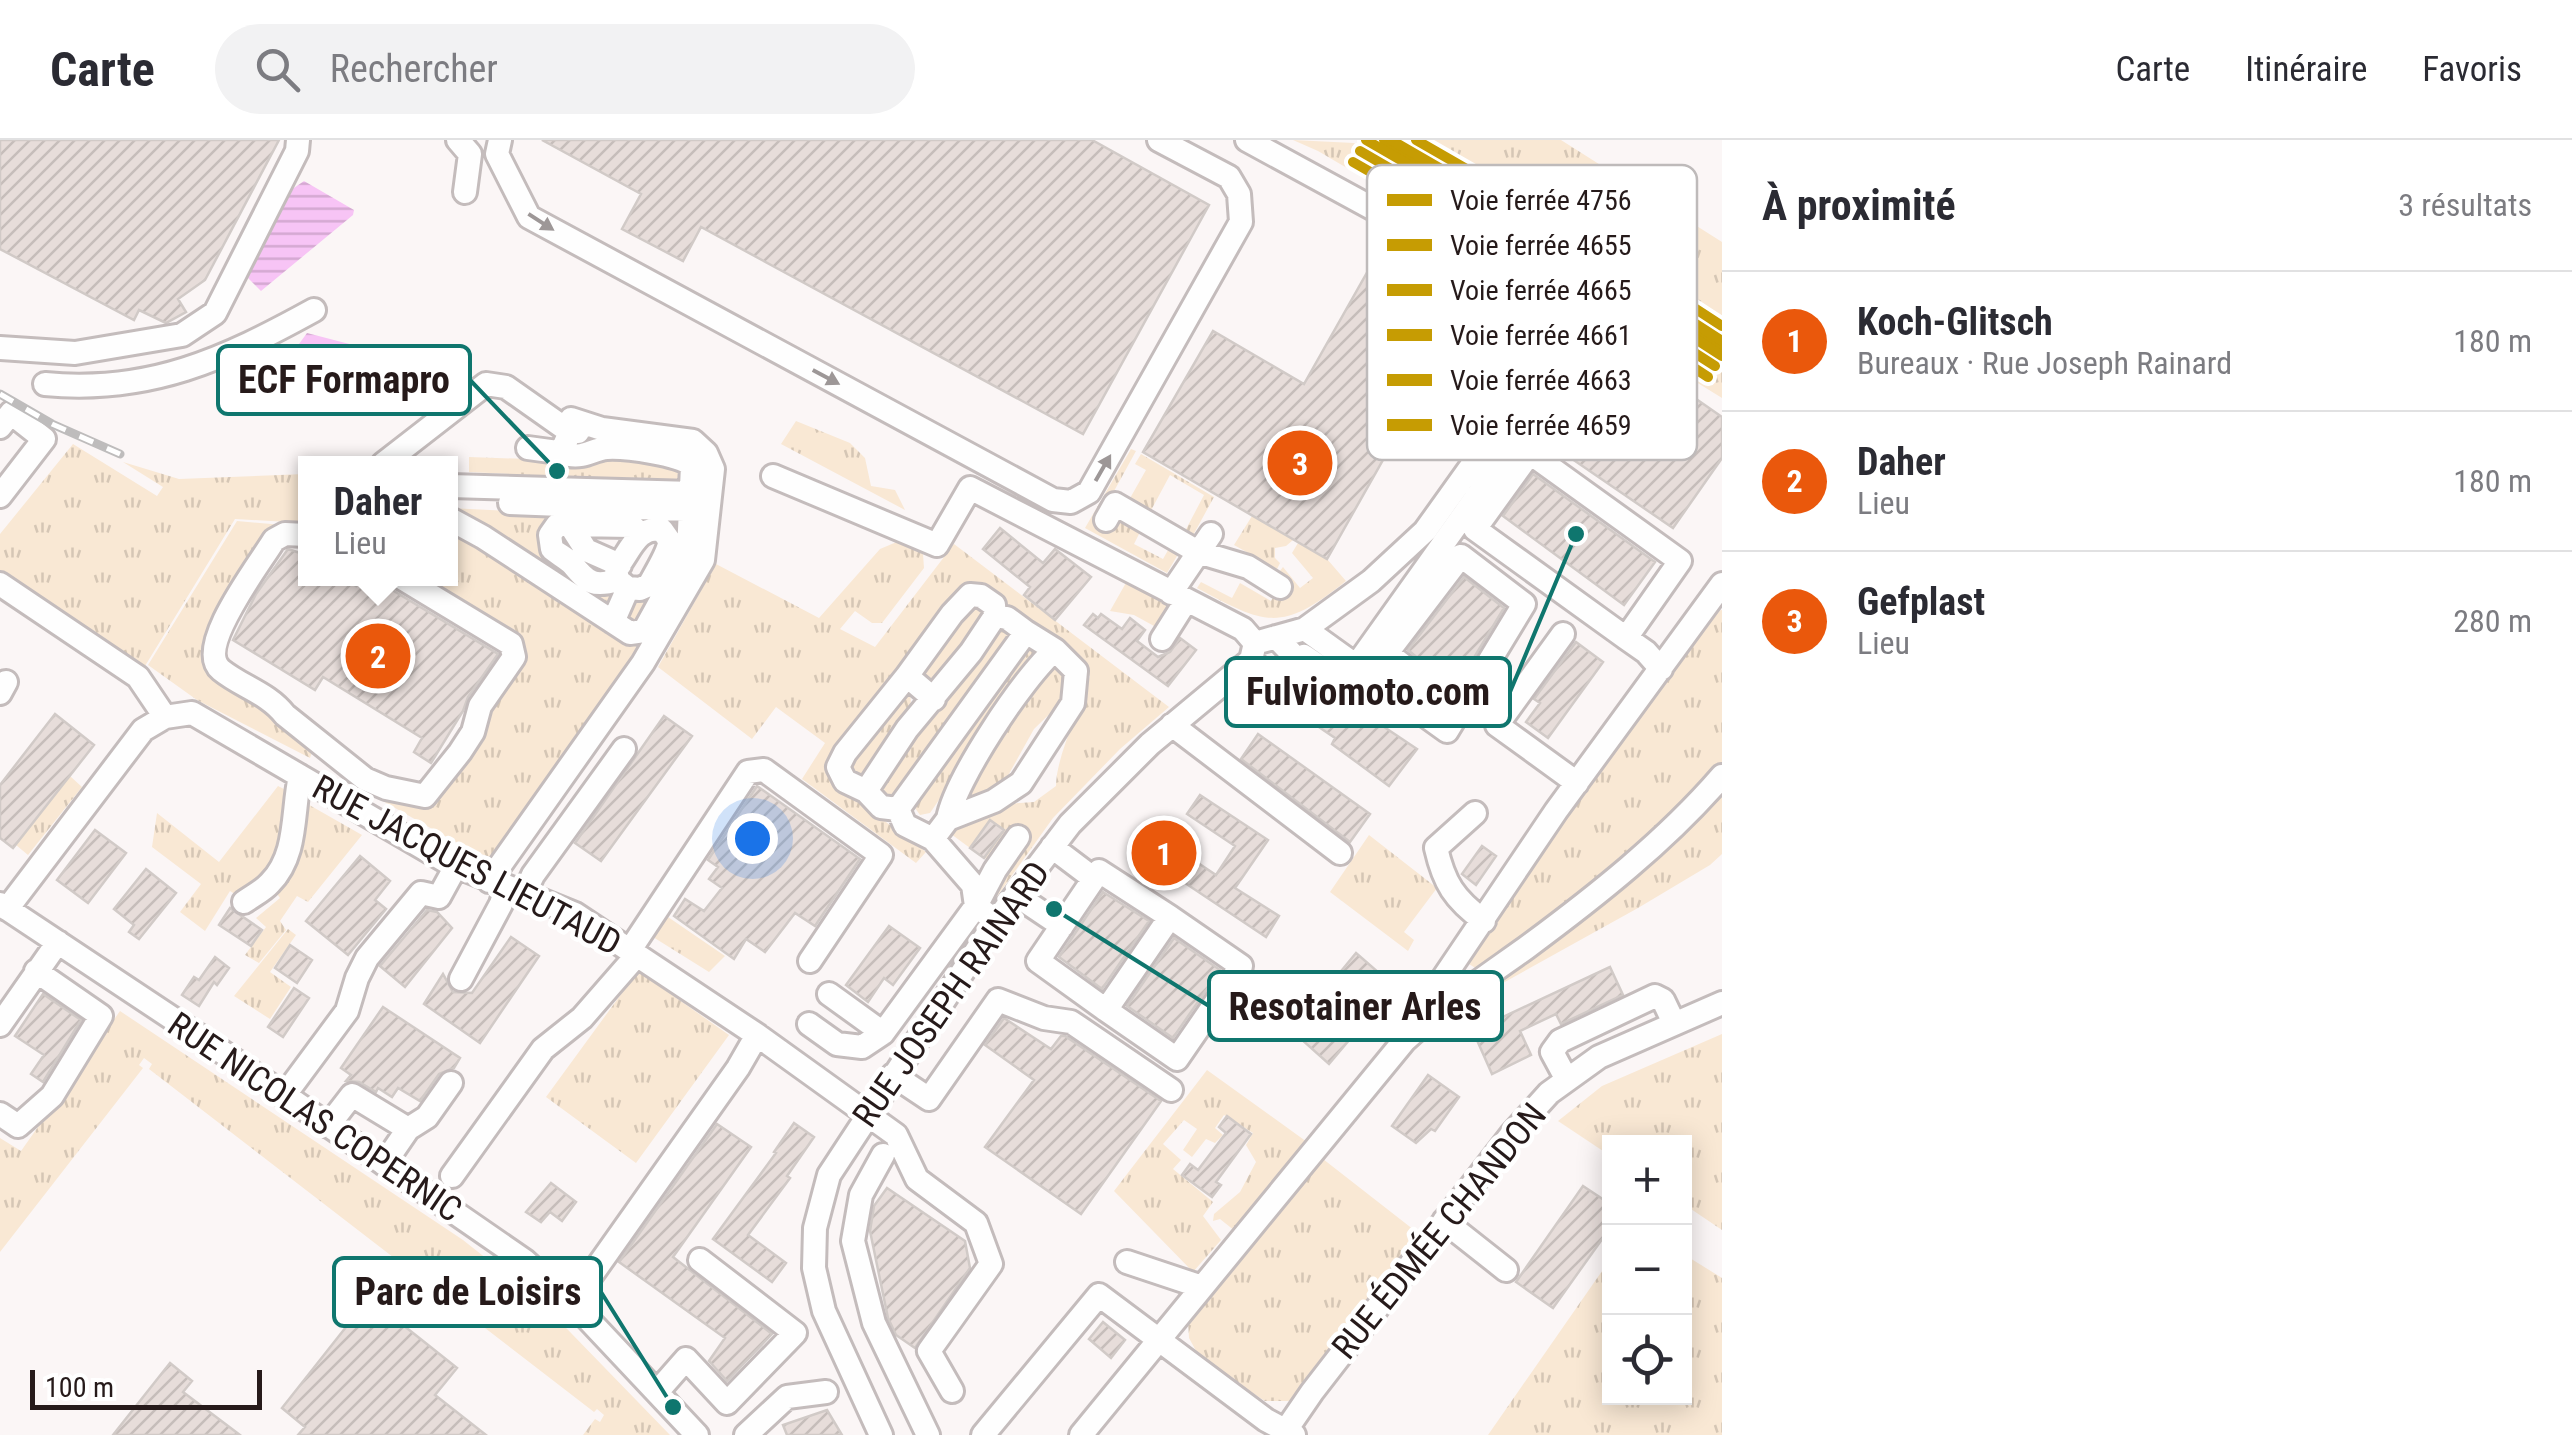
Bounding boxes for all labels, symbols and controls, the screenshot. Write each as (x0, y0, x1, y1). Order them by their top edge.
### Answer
search box (215, 24, 915, 114)
text: Carte (50, 41, 155, 98)
icon: search (250, 42, 305, 97)
text: Rechercher (330, 47, 498, 91)
text: Carte (2115, 49, 2190, 90)
text: Itinéraire (2245, 49, 2367, 90)
text: Favoris (2422, 49, 2522, 90)
legend (1367, 165, 1697, 460)
text: À proximité (1762, 181, 1955, 230)
text: Voie ferrée 4756 (1450, 184, 1632, 217)
text: 3 résultats (2398, 186, 2532, 224)
one-way arrow (527, 212, 554, 231)
text: Voie ferrée 4655 (1450, 229, 1632, 262)
text: Voie ferrée 4665 (1450, 274, 1632, 307)
text: Koch-Glitsch (1857, 300, 2053, 344)
text: Voie ferrée 4661 (1450, 319, 1632, 352)
text: 1 (1786, 322, 1803, 360)
text: 180 m (2453, 322, 2532, 360)
text: Bureaux · Rue Joseph Rainard (1857, 344, 2232, 382)
callout: ECF Formapro (218, 346, 470, 414)
text: ECF Formapro (238, 358, 450, 402)
text: Voie ferrée 4663 (1450, 364, 1632, 397)
one-way arrow (812, 368, 841, 385)
text: Voie ferrée 4659 (1450, 409, 1632, 442)
pin: 3 (1268, 426, 1332, 500)
text: Daher (1857, 440, 1946, 484)
one-way arrow (1094, 454, 1111, 482)
popup (298, 456, 458, 586)
text: 2 (1786, 462, 1803, 500)
text: 180 m (2453, 462, 2532, 500)
text: Daher (334, 480, 422, 524)
text: Lieu (1857, 484, 1910, 522)
text: Lieu (334, 524, 387, 562)
text: Gefplast (1857, 580, 1985, 624)
text: 3 (1786, 602, 1803, 640)
text: 280 m (2453, 602, 2532, 640)
pin: 2 (346, 618, 410, 694)
text: Lieu (1857, 624, 1910, 662)
callout: Fulviomoto.com (1226, 658, 1510, 726)
text: Fulviomoto.com (1246, 670, 1490, 714)
street label: RUE JACQUES LIEUTAUD (306, 767, 628, 964)
your location (727, 813, 778, 864)
pin: 1 (1132, 816, 1196, 890)
street label: RUE JOSEPH RAINARD (844, 854, 1058, 1135)
callout: Resotainer Arles (1209, 972, 1502, 1040)
text: Resotainer Arles (1228, 985, 1482, 1029)
street label: RUE NICOLAS COPERNIC (160, 1004, 469, 1231)
street label: RUE ÉDMÉE CHANDON (1324, 1095, 1555, 1367)
map controls (1602, 1135, 1692, 1405)
button: + (1602, 1135, 1692, 1225)
button: − (1602, 1225, 1692, 1315)
callout: Parc de Loisirs (334, 1258, 601, 1326)
text: Parc de Loisirs (355, 1270, 581, 1314)
button: locate (1602, 1315, 1692, 1405)
scale bar (30, 1365, 262, 1410)
text: 100 m (45, 1371, 114, 1404)

